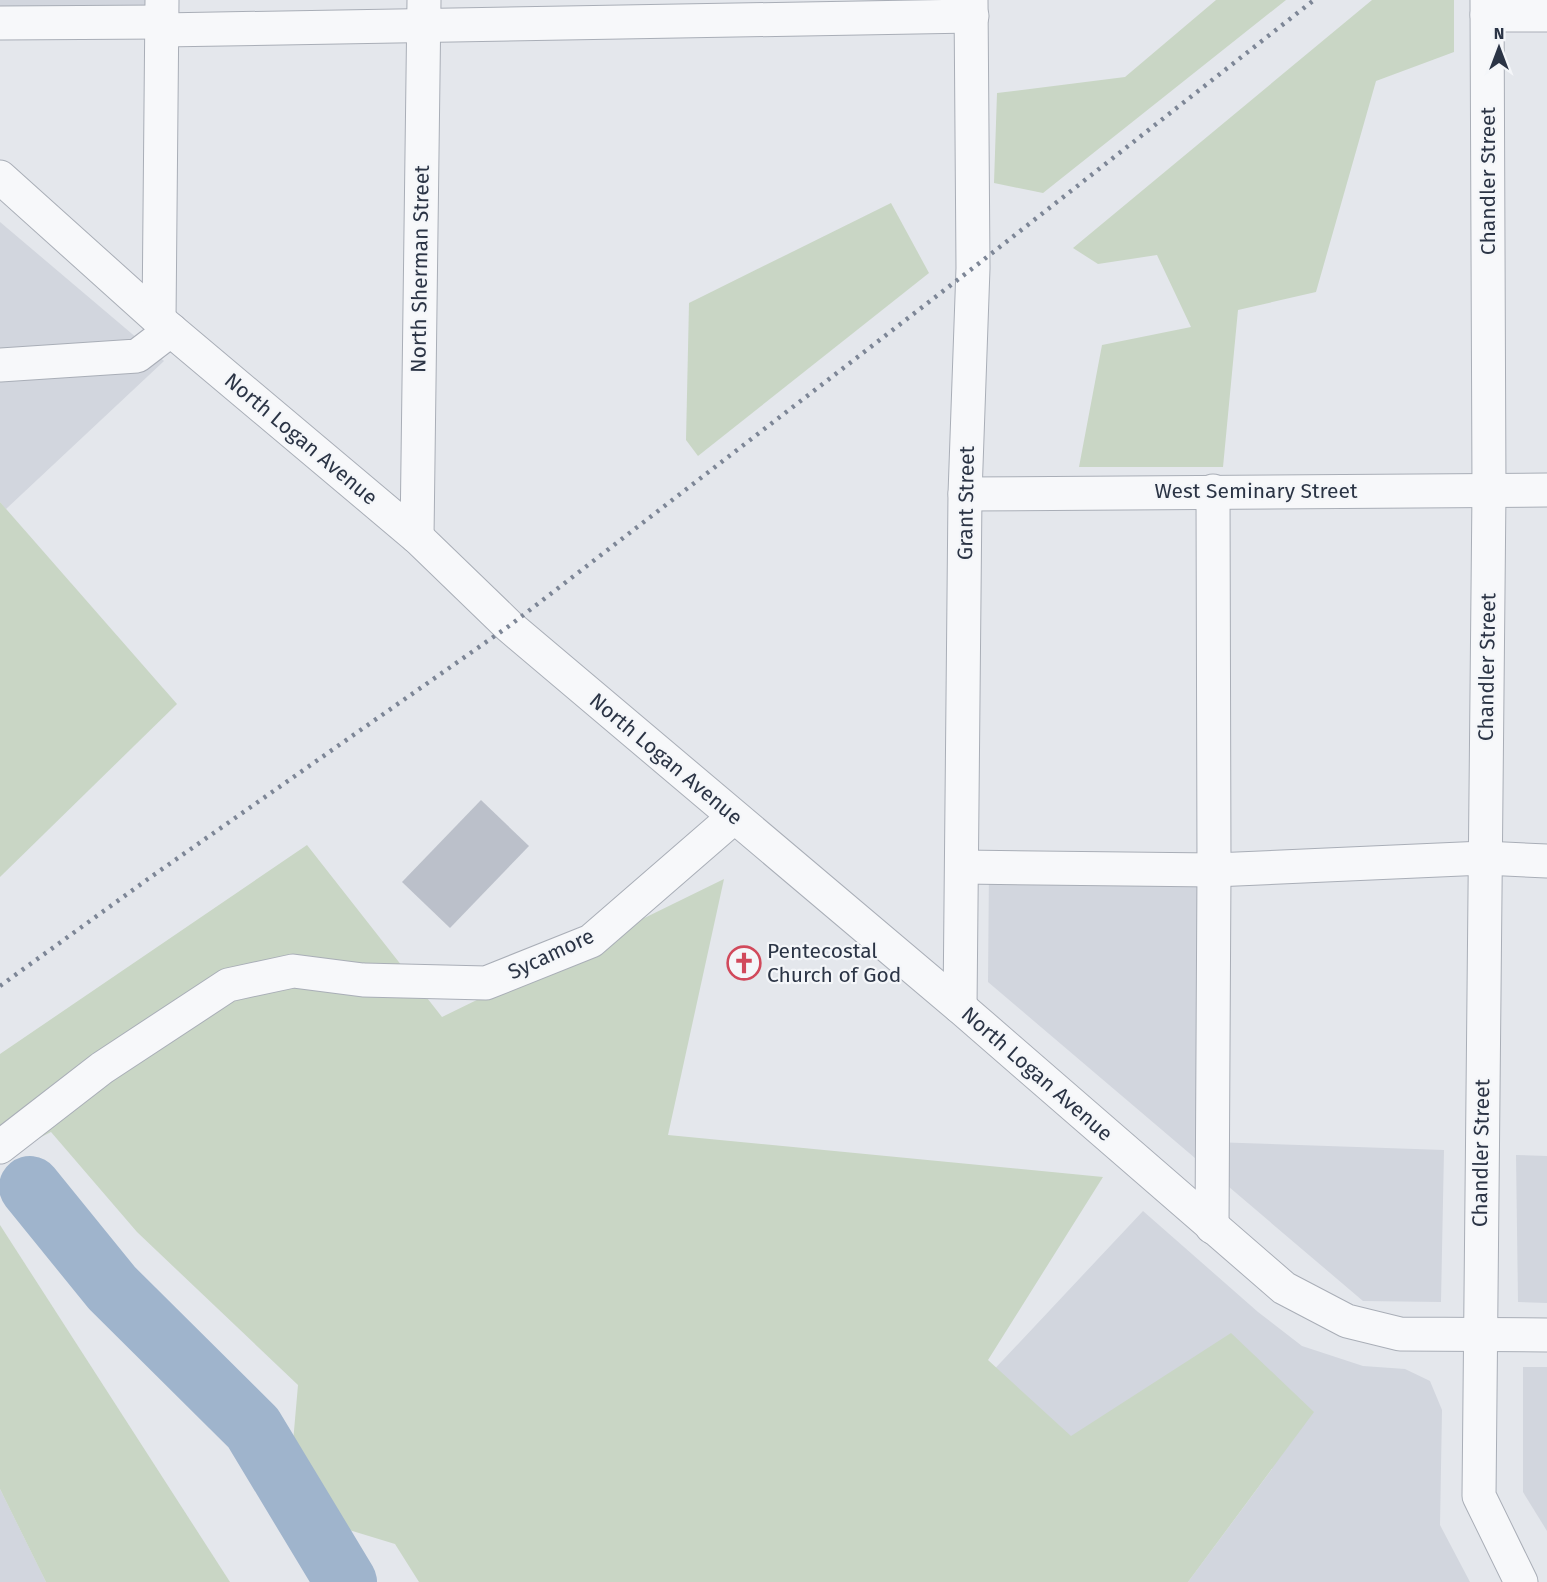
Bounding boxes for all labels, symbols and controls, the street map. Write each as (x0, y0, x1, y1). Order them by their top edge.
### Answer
north arrow (1469, 18, 1529, 78)
text: N (1494, 24, 1504, 43)
street label: Chandler Street (1475, 106, 1501, 255)
street label: North Sherman Street (405, 165, 435, 373)
street label: North Logan Avenue (219, 367, 383, 511)
street label: Grant Street (952, 445, 980, 560)
street label: West Seminary Street (1154, 478, 1358, 504)
street label: Chandler Street (1473, 592, 1501, 741)
street label: North Logan Avenue (584, 687, 748, 831)
street label: Sycamore (504, 923, 598, 985)
place label: Pentecostal Church of God (767, 938, 901, 988)
church icon: Pentecostal Church of God (726, 945, 762, 981)
street label: North Logan Avenue (956, 1001, 1118, 1147)
street label: Chandler Street (1467, 1078, 1495, 1227)

